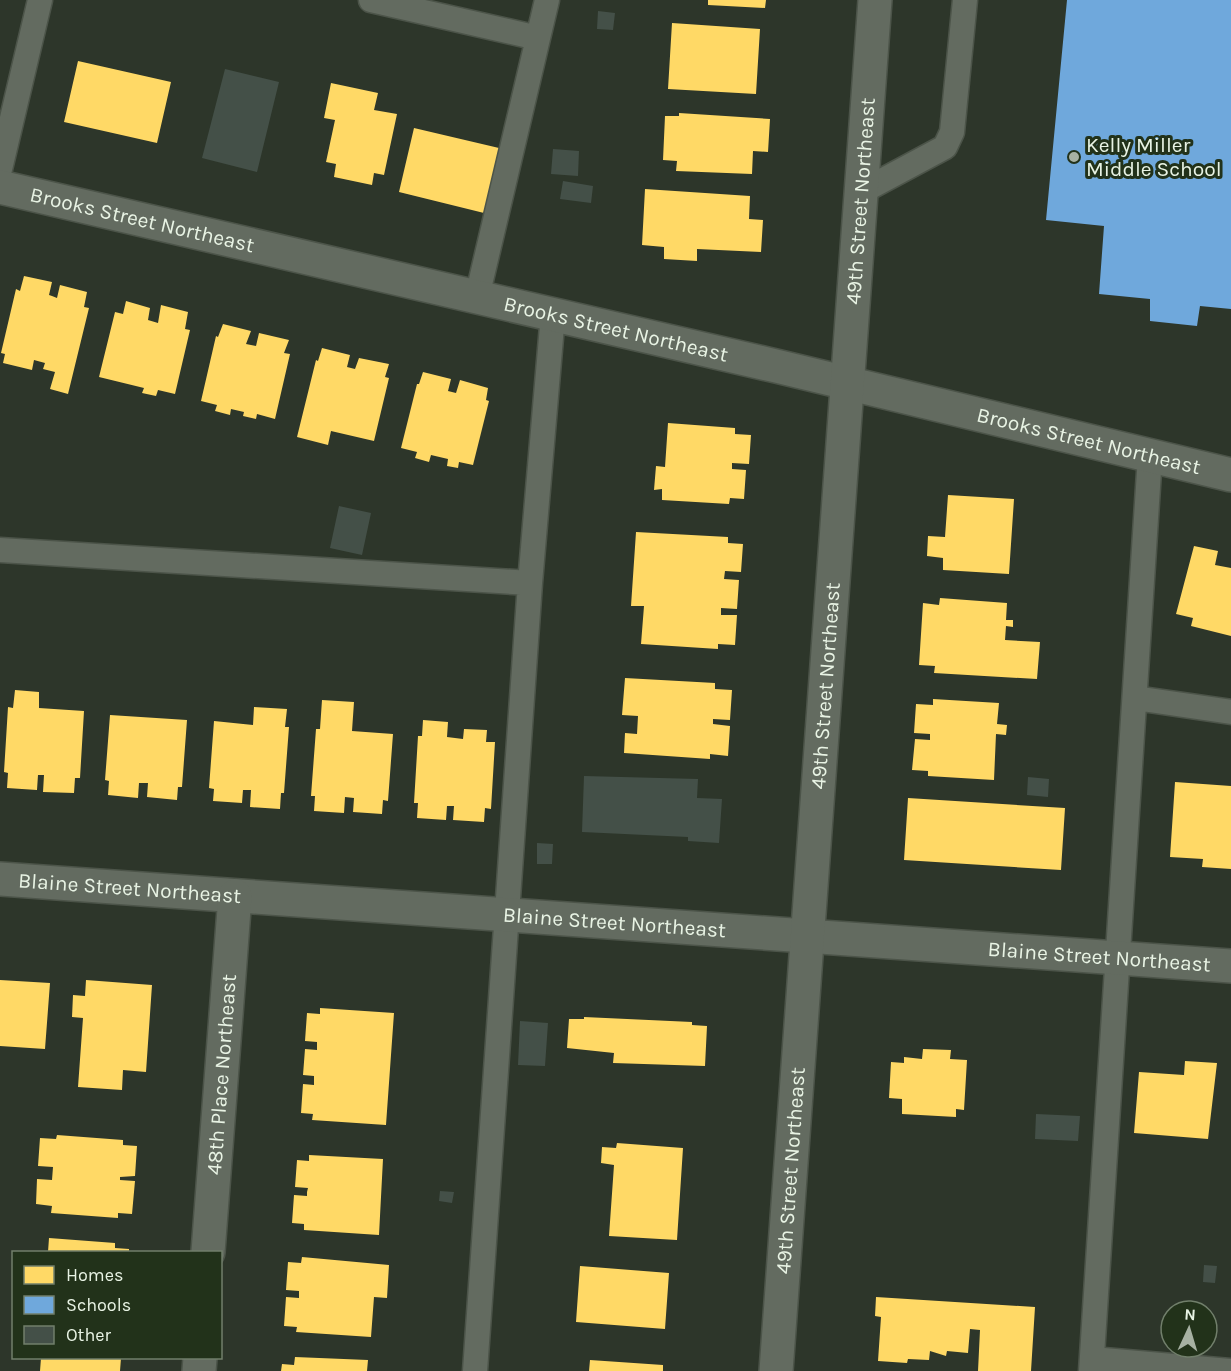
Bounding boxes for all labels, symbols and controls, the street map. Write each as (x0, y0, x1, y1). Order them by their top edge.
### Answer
street label: 49th Street Northeast (841, 97, 880, 305)
place label: Kelly Miller Middle School (1086, 133, 1222, 181)
marker: Kelly Miller Middle School (1067, 150, 1081, 164)
street label: Brooks Street Northeast (28, 182, 257, 257)
street label: Brooks Street Northeast (501, 292, 730, 367)
street label: Brooks Street Northeast (974, 403, 1203, 479)
street label: 49th Street Northeast (806, 581, 845, 790)
street label: Blaine Street Northeast (17, 868, 242, 908)
street label: Blaine Street Northeast (502, 903, 727, 942)
street label: Blaine Street Northeast (987, 937, 1212, 977)
street label: 48th Place Northeast (202, 973, 241, 1176)
street label: 49th Street Northeast (771, 1066, 810, 1275)
legend (12, 1251, 222, 1359)
text: Homes (66, 1264, 123, 1286)
text: Schools (66, 1294, 131, 1316)
north arrow (1159, 1299, 1219, 1359)
text: N (1184, 1305, 1196, 1324)
text: Other (66, 1324, 111, 1346)

